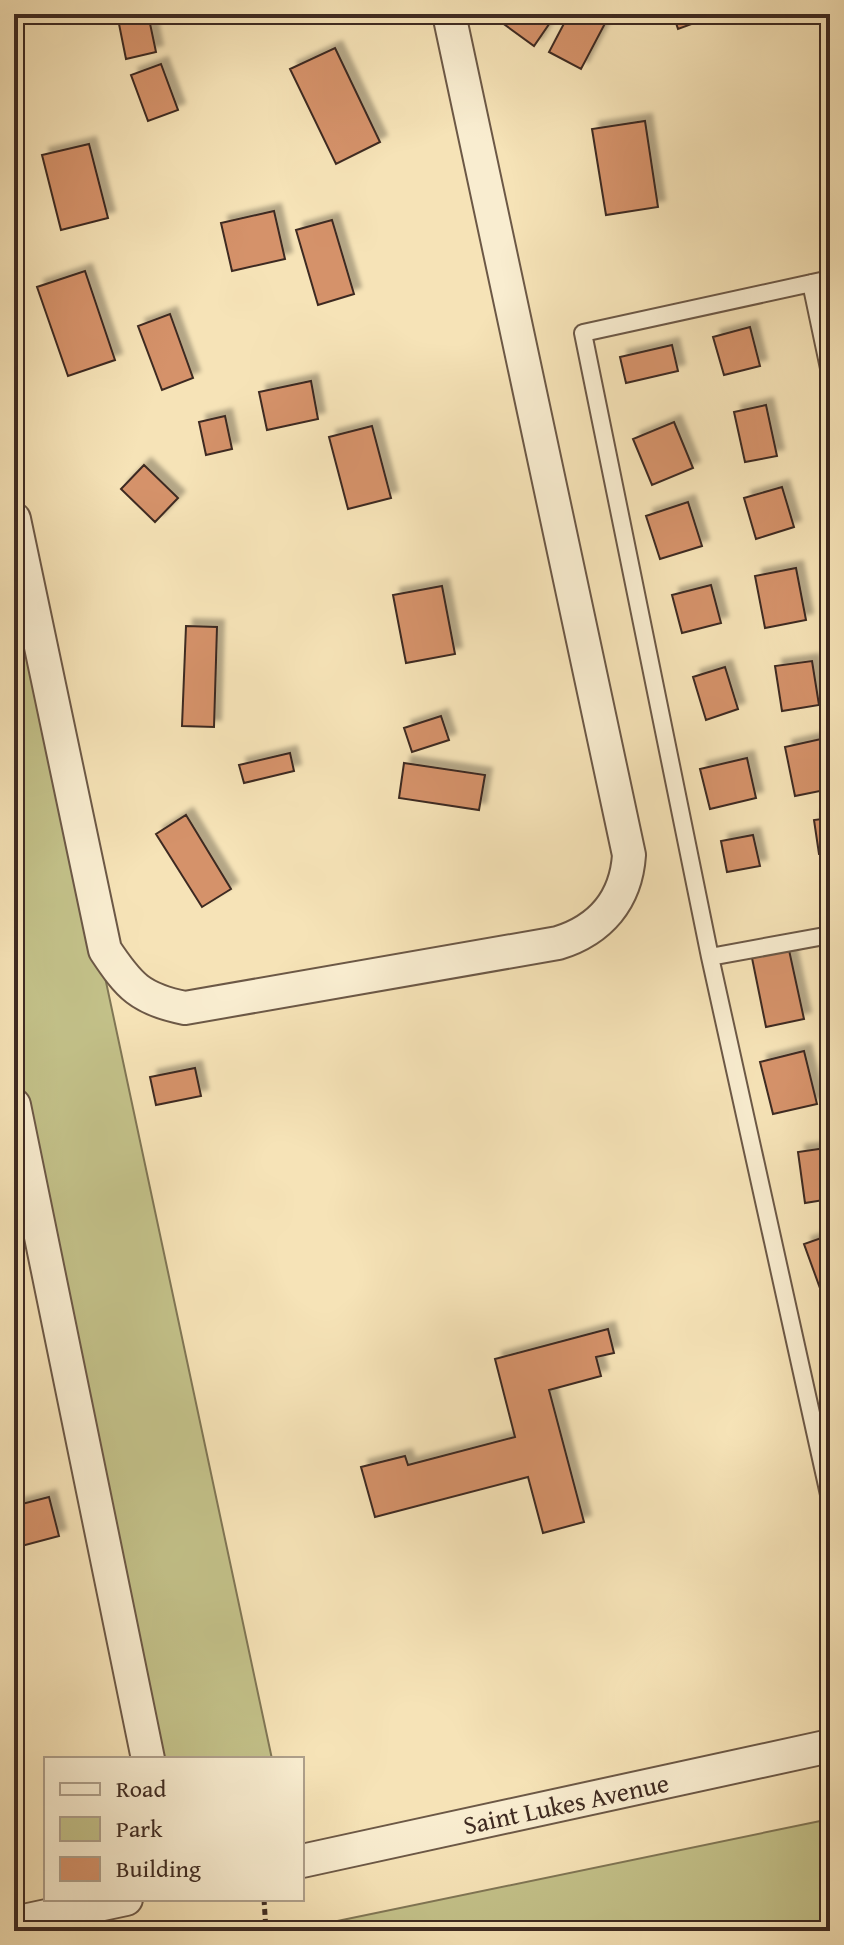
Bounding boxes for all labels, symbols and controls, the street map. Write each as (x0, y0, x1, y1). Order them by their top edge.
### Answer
legend (44, 1757, 304, 1901)
street label: Saint Lukes Avenue (459, 1763, 672, 1844)
text: Road (116, 1771, 166, 1806)
text: Park (116, 1811, 163, 1846)
text: Building (116, 1851, 201, 1886)

